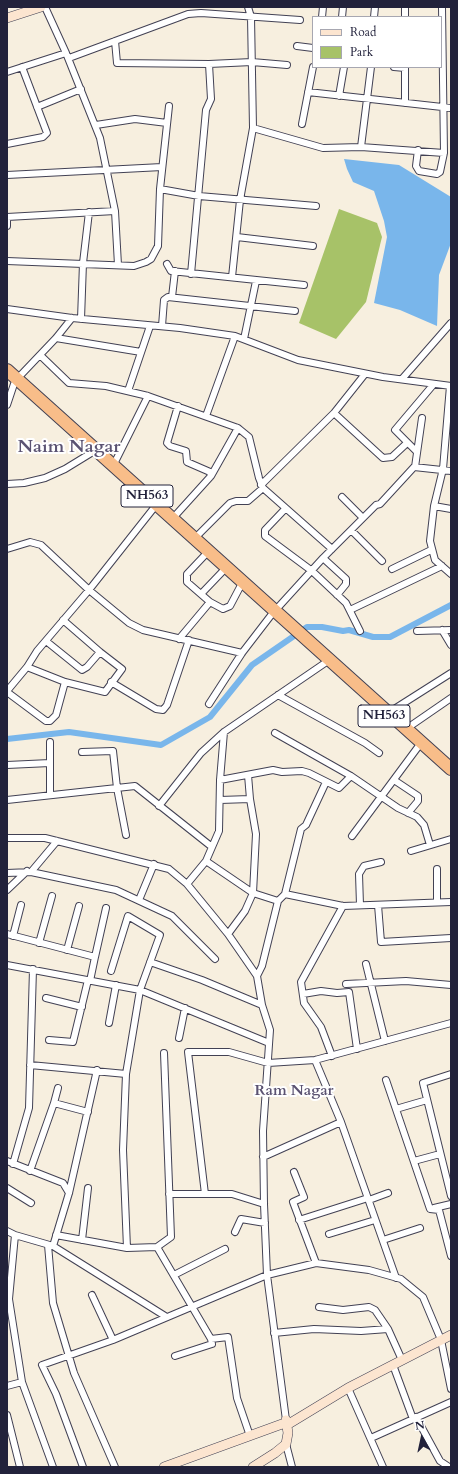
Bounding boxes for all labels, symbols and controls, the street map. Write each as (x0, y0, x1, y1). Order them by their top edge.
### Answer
legend (312, 16, 442, 68)
text: Road (350, 24, 376, 40)
text: Park (350, 44, 373, 60)
district label: Naim Nagar (17, 437, 121, 459)
road number: NH563 (121, 485, 173, 507)
road number: NH563 (358, 705, 410, 727)
district label: Ram Nagar (254, 1083, 334, 1101)
north arrow (402, 1418, 442, 1458)
text: N (414, 1418, 426, 1434)

